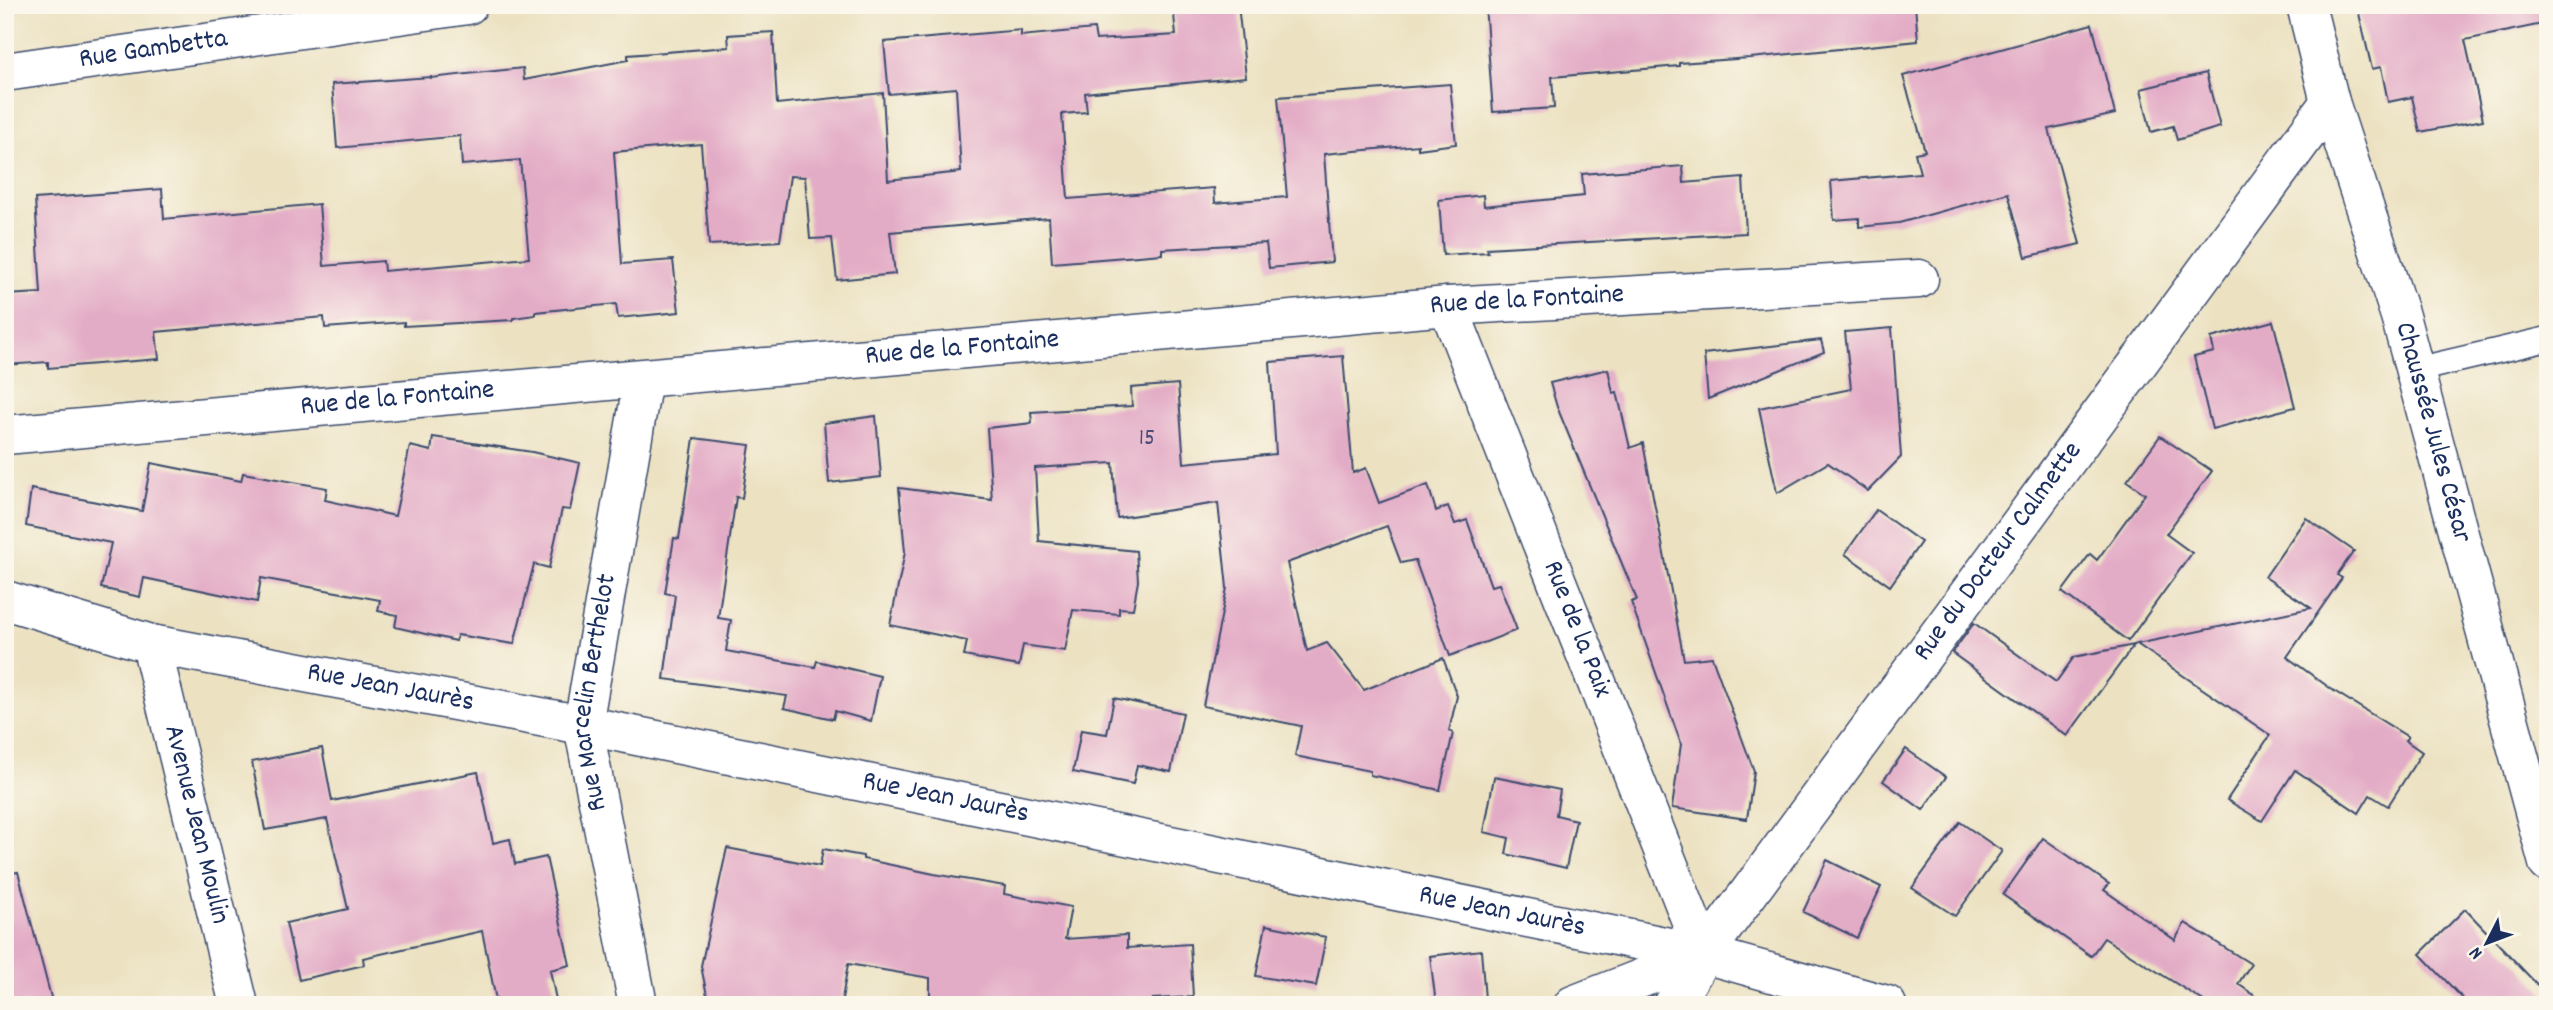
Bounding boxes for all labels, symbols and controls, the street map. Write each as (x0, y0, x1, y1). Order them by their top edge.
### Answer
street label: Rue Gambetta (77, 20, 231, 81)
street label: Rue de la Fontaine (1428, 276, 1625, 328)
street label: Chaussée Jules César (2383, 318, 2481, 548)
street label: Rue de la Fontaine (864, 321, 1061, 378)
street label: Rue de la Fontaine (299, 371, 496, 428)
house number: 15 (1139, 422, 1155, 456)
street label: Rue du Docteur Calmette (1905, 434, 2093, 671)
street label: Rue de la Paix (1531, 555, 1621, 704)
street label: Rue Marcelin Berthelot (563, 571, 629, 815)
street label: Rue Jean Jaurès (304, 654, 477, 724)
street label: Avenue Jean Moulin (151, 721, 239, 928)
street label: Rue Jean Jaurès (859, 763, 1032, 836)
street label: Rue Jean Jaurès (1415, 876, 1589, 949)
north arrow (2452, 908, 2522, 978)
text: N (2464, 940, 2490, 965)

